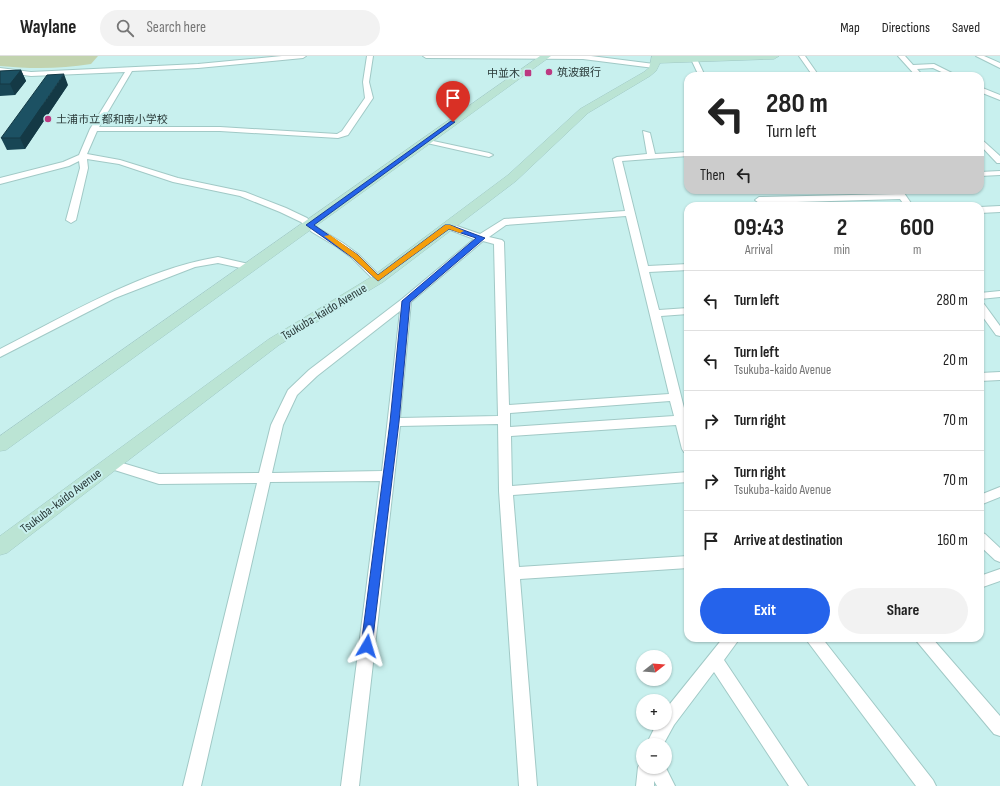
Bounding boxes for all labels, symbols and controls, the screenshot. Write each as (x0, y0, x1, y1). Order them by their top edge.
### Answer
search box (100, 10, 380, 46)
text: Waylane (20, 16, 76, 39)
icon: search (114, 17, 136, 39)
text: Search here (146, 18, 206, 37)
text: Map (840, 19, 860, 36)
text: Directions (882, 19, 930, 36)
text: Saved (952, 19, 980, 36)
place label: 筑波銀行 (557, 66, 601, 79)
place label: 中並木 (487, 67, 520, 80)
marker: 筑波銀行 (544, 67, 554, 77)
marker: 中並木 (523, 68, 533, 78)
pin (436, 81, 470, 122)
icon: arrive (442, 87, 464, 109)
text: 280 m (766, 87, 828, 120)
icon: left (700, 88, 752, 140)
place label: 土浦市立 都和南小学校 (56, 113, 168, 126)
marker: 土浦市立 都和南小学校 (43, 114, 53, 124)
text: Turn left (766, 121, 817, 142)
icon: left (733, 164, 755, 186)
text: Then (700, 166, 725, 185)
text: 09:43 (734, 213, 784, 242)
text: 2 (837, 213, 847, 242)
text: 600 (900, 213, 934, 242)
text: Arrival (745, 242, 773, 258)
text: min (834, 242, 850, 258)
text: m (913, 242, 921, 258)
street label: Tsukuba-kaido Avenue (278, 280, 370, 344)
icon: left (700, 290, 722, 312)
text: Turn left (734, 291, 779, 310)
text: 280 m (937, 291, 968, 310)
text: Turn left (734, 343, 779, 362)
icon: left (700, 350, 722, 372)
text: 20 m (943, 351, 968, 370)
text: Tsukuba-kaido Avenue (734, 362, 831, 378)
icon: right (700, 410, 722, 432)
text: Turn right (734, 411, 786, 430)
text: 70 m (943, 411, 968, 430)
text: Turn right (734, 463, 786, 482)
street label: Tsukuba-kaido Avenue (17, 465, 105, 537)
icon: right (700, 470, 722, 492)
text: 70 m (943, 471, 968, 490)
text: Tsukuba-kaido Avenue (734, 482, 831, 498)
icon: arrive (700, 530, 722, 552)
text: Arrive at destination (734, 531, 843, 550)
text: 160 m (937, 531, 968, 550)
button: Exit (700, 588, 830, 634)
button: Share (838, 588, 968, 634)
position arrow (346, 625, 388, 667)
north arrow (636, 650, 672, 686)
map controls (636, 650, 672, 774)
button: + (636, 694, 672, 730)
button: − (636, 738, 672, 774)

